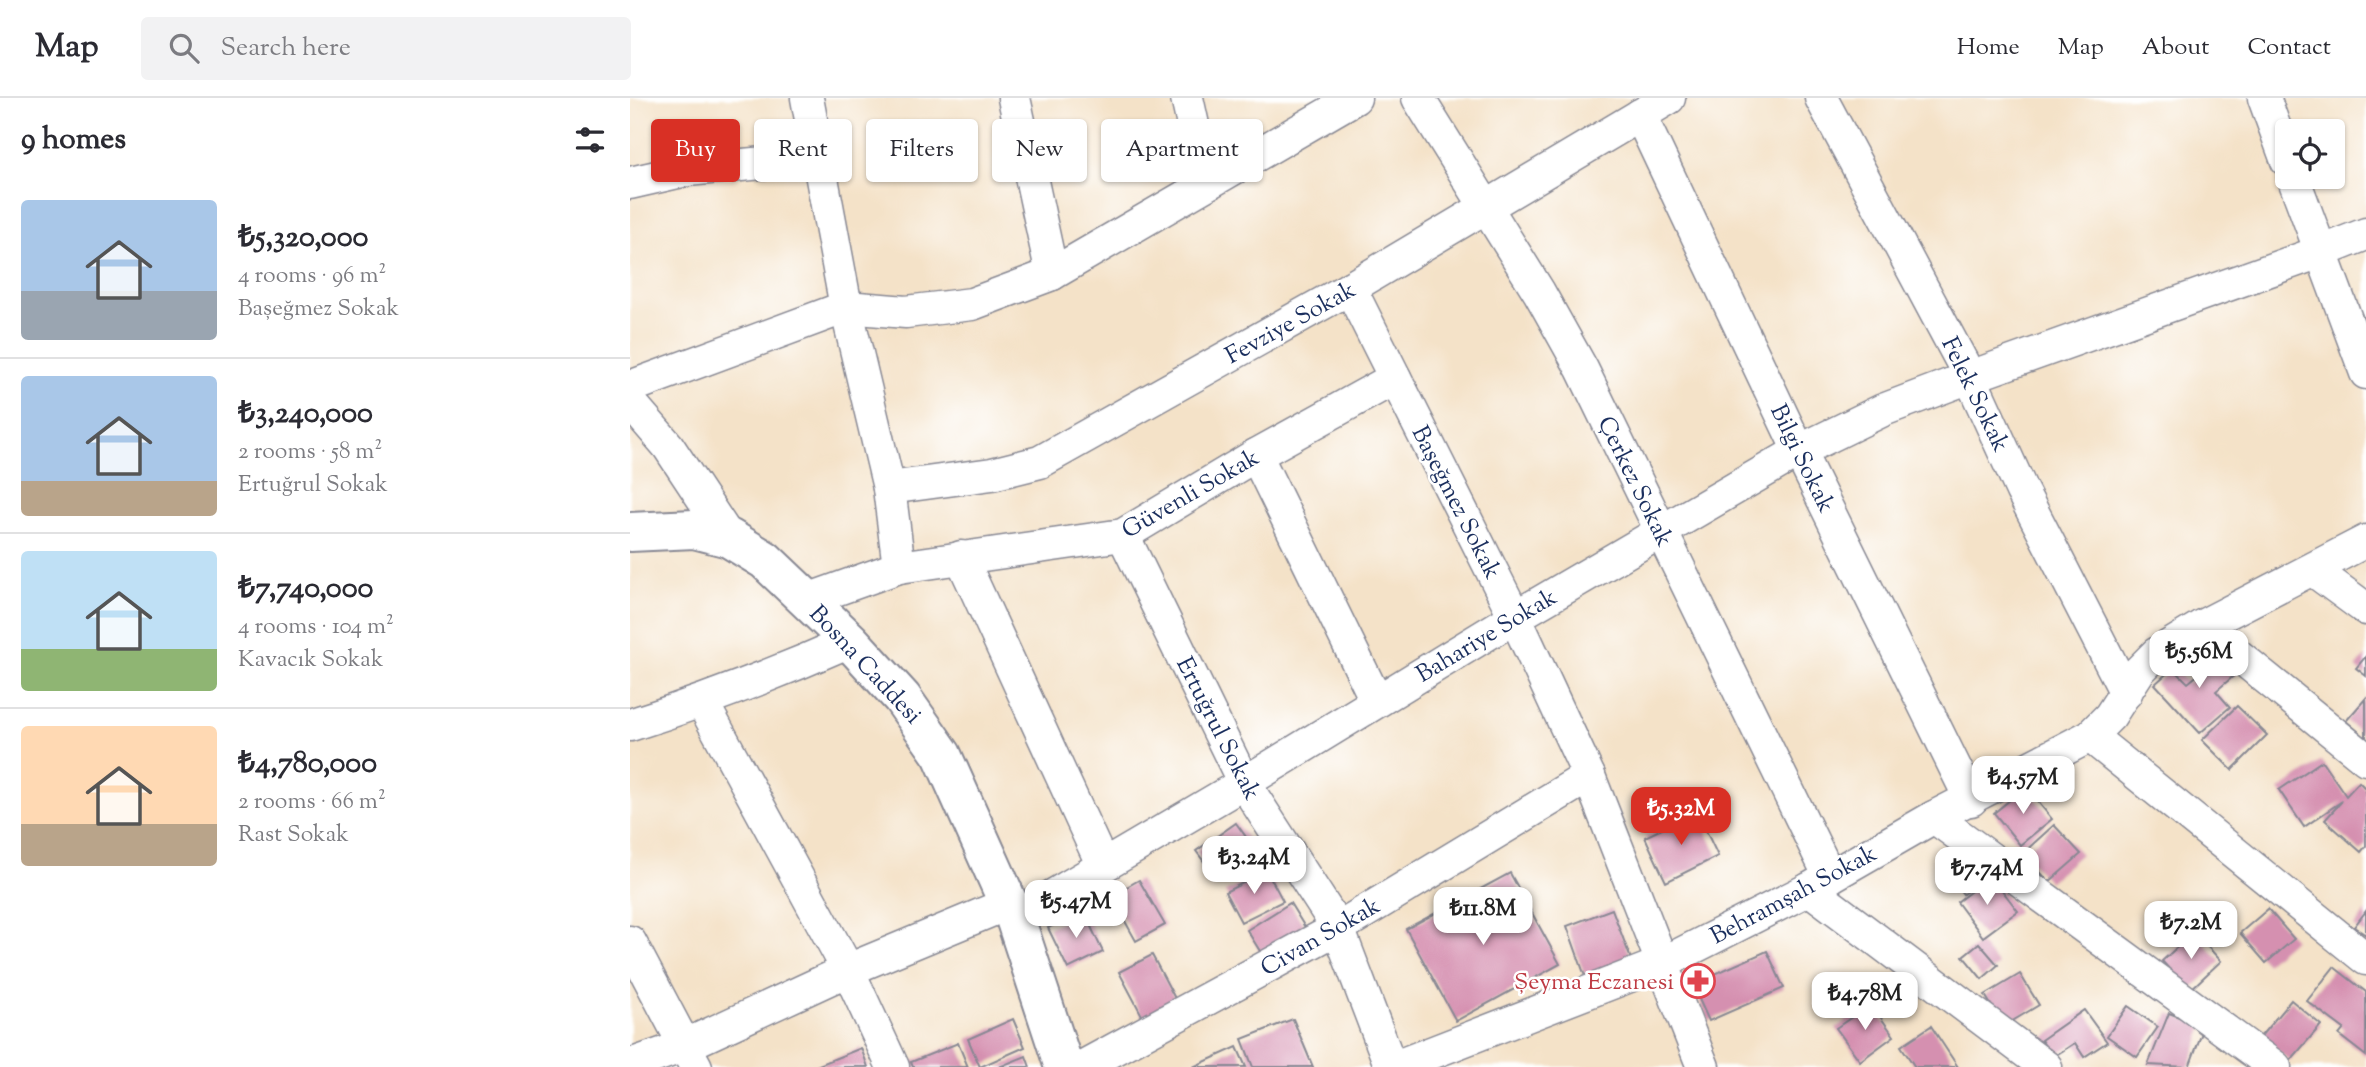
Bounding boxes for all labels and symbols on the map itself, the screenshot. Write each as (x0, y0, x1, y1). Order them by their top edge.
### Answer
street label: Fevziye Sokak (1220, 274, 1362, 374)
street label: Felek Sokak (1932, 332, 2017, 458)
street label: Bilgi Sokak (1760, 399, 1842, 519)
street label: Çerkez Sokak (1588, 411, 1680, 553)
street label: Başeğmez Sokak (1402, 420, 1509, 585)
street label: Güvenli Sokak (1116, 442, 1266, 548)
street label: Bahariye Sokak (1410, 581, 1564, 692)
street label: Bosna Caddesi (800, 598, 929, 733)
pin: ₺5.56M (2142, 630, 2256, 690)
street label: Ertuğrul Sokak (1167, 652, 1268, 806)
pin: ₺4.57M (1966, 756, 2080, 816)
pin: ₺5.32M (1624, 788, 1738, 847)
pin: ₺3.24M (1197, 836, 1311, 896)
street label: Behramşah Sokak (1705, 838, 1883, 954)
pin: ₺7.74M (1930, 848, 2044, 907)
pin: ₺5.47M (1019, 880, 1133, 940)
pin: ₺11.8M (1426, 888, 1540, 947)
street label: Civan Sokak (1255, 890, 1387, 986)
pin: ₺7.2M (2142, 902, 2240, 961)
pharmacy icon: Şeyma Eczanesi (1679, 962, 1717, 1000)
place label: Şeyma Eczanesi (1514, 966, 1674, 1000)
pin: ₺4.78M (1808, 972, 1922, 1032)

